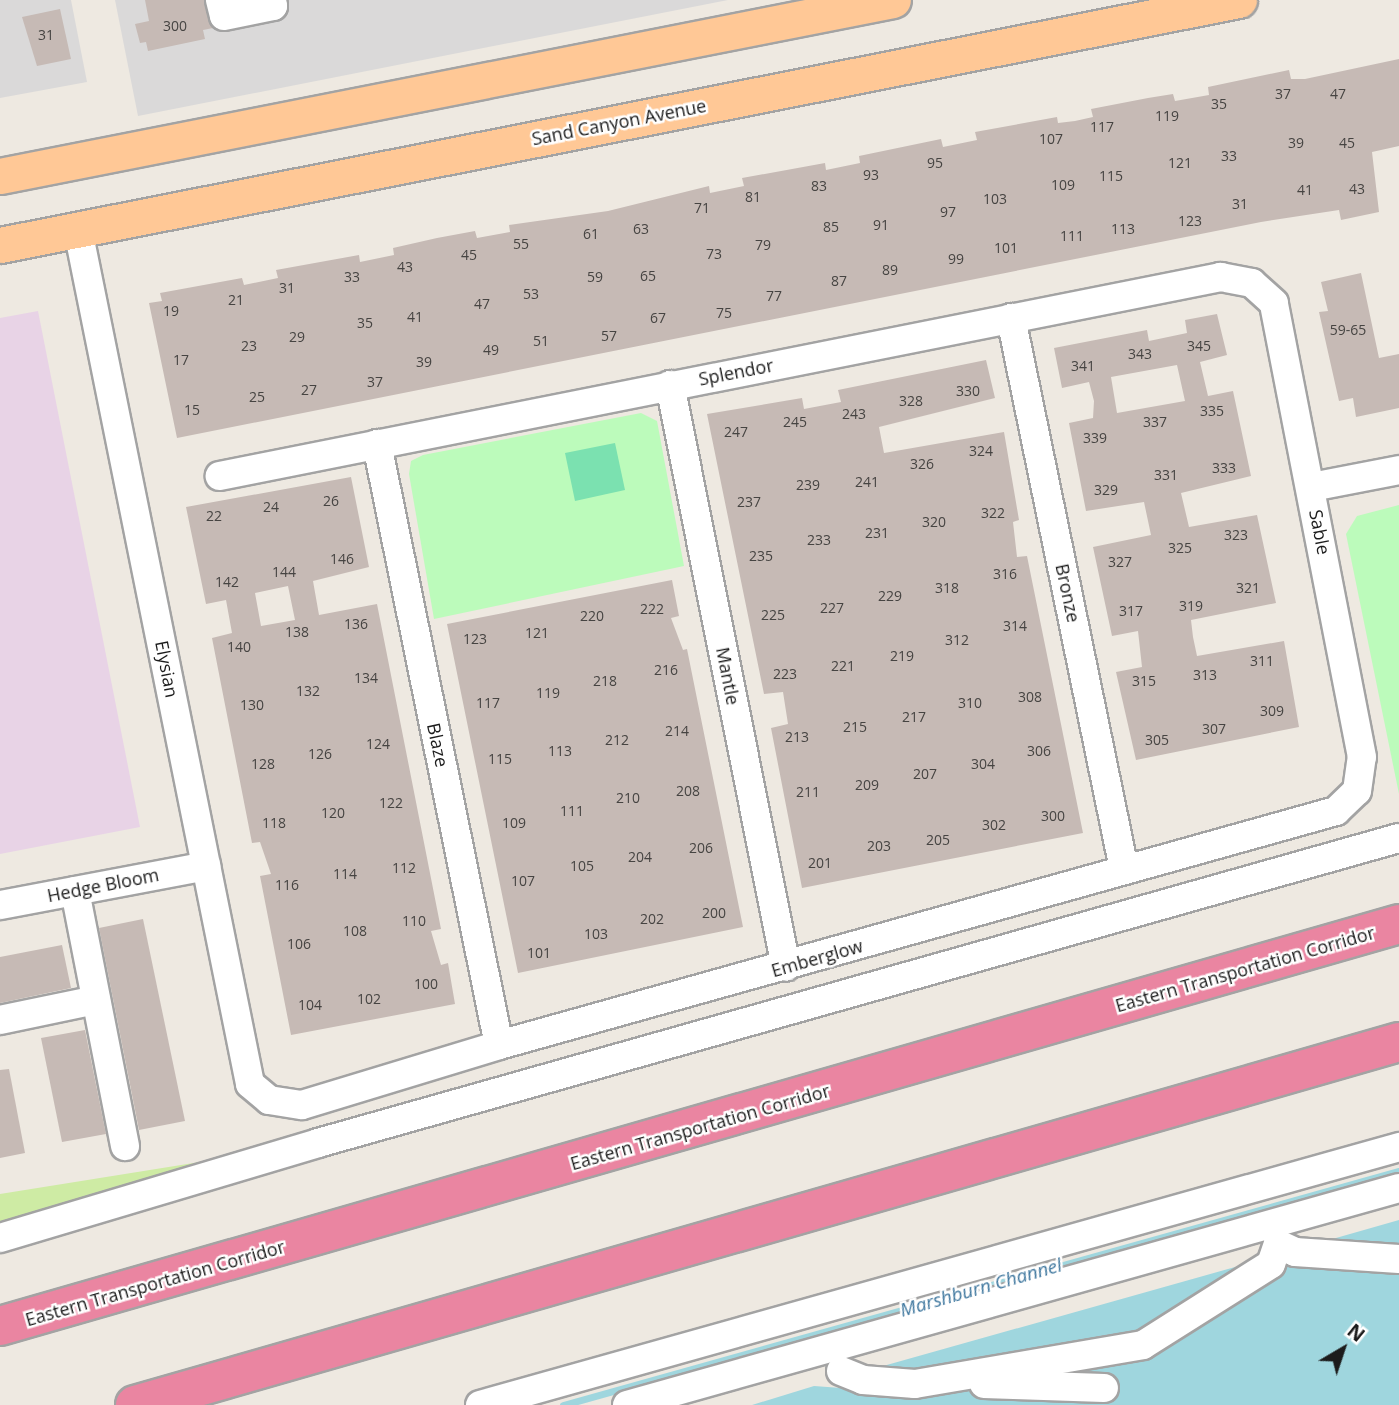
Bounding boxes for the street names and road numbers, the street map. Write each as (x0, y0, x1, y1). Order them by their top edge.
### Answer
street label: Sand Canyon Avenue (530, 94, 708, 150)
street label: Splendor (697, 354, 775, 390)
street label: Sable (1305, 508, 1335, 556)
street label: Bronze (1051, 562, 1085, 624)
street label: Elysian (151, 639, 183, 699)
street label: Mantle (712, 645, 744, 707)
street label: Blaze (423, 721, 453, 769)
street label: Hedge Bloom (45, 864, 161, 906)
street label: Eastern Transportation Corridor (1113, 922, 1377, 1016)
street label: Emberglow (769, 935, 865, 981)
street label: Eastern Transportation Corridor (568, 1080, 832, 1174)
street label: Eastern Transportation Corridor (23, 1236, 287, 1330)

